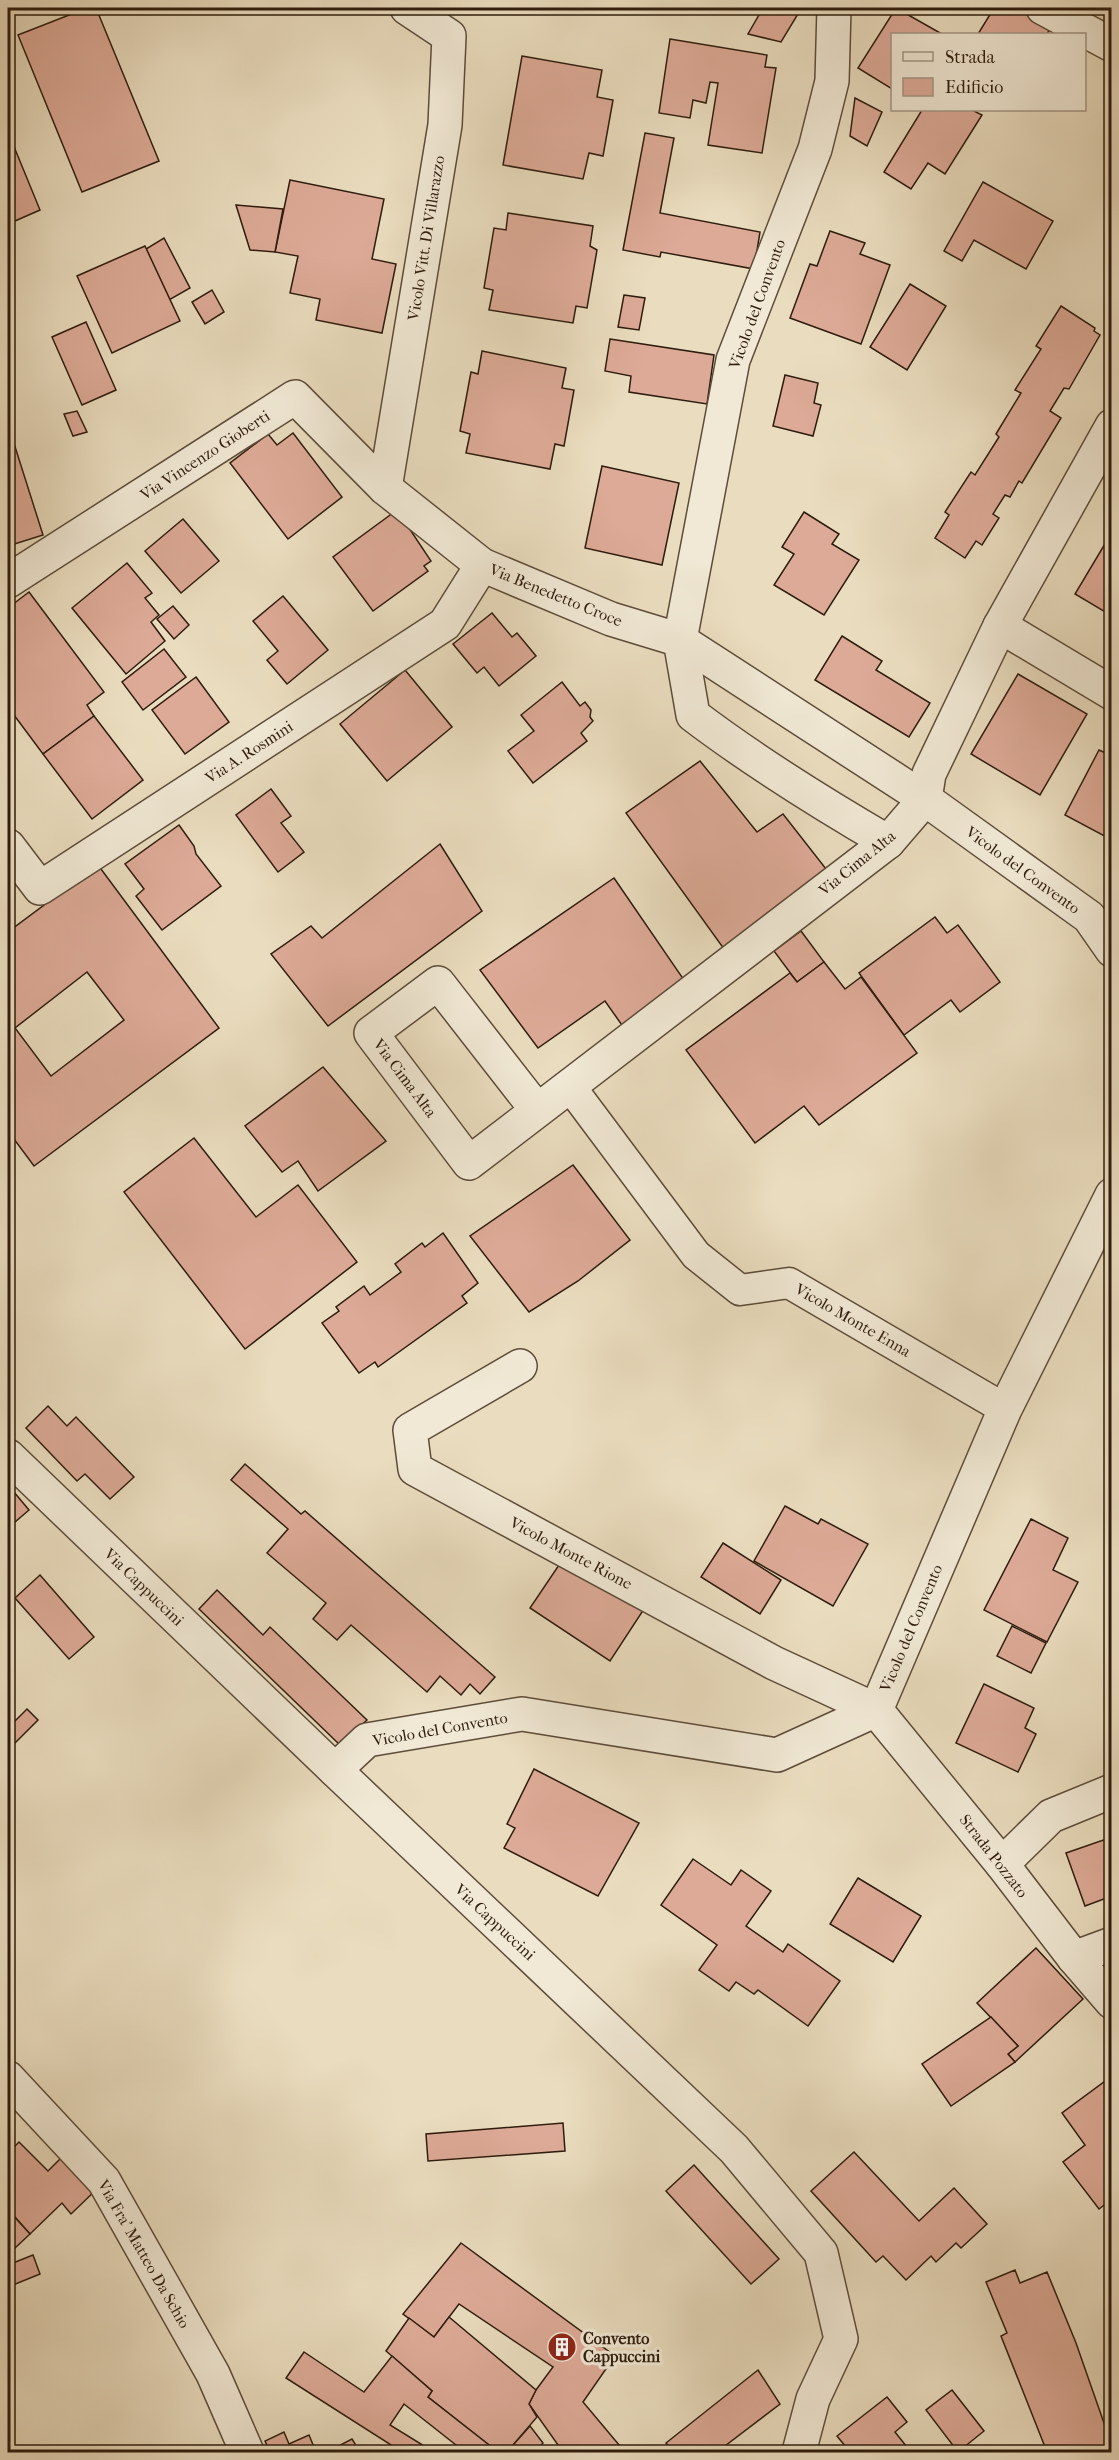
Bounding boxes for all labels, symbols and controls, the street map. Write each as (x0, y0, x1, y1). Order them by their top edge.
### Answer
legend (891, 33, 1086, 111)
text: Strada (945, 47, 996, 68)
text: Edificio (945, 77, 1003, 98)
street label: Vicolo Vitt. Di Villarazzo (403, 154, 448, 323)
street label: Vicolo del Convento (724, 237, 789, 372)
street label: Via Vincenzo Gioberti (136, 406, 274, 505)
street label: Via Benedetto Croce (486, 559, 625, 630)
street label: Via A. Rosmini (201, 717, 297, 788)
street label: Vicolo del Convento (961, 822, 1084, 918)
street label: Via Cima Alta (814, 826, 900, 900)
street label: Via Cima Alta (369, 1034, 441, 1121)
street label: Vicolo Monte Enna (791, 1279, 915, 1361)
street label: Vicolo Monte Rione (506, 1512, 636, 1593)
street label: Via Cappuccini (100, 1544, 188, 1630)
street label: Vicolo del Convento (875, 1561, 946, 1696)
street label: Vicolo del Convento (370, 1708, 509, 1750)
street label: Strada Pozzato (956, 1811, 1032, 1901)
street label: Via Cappuccini (450, 1879, 539, 1964)
street label: Via Fra' Matteo Da Schio (93, 2175, 194, 2332)
place label: Convento Cappuccini (583, 2329, 661, 2367)
building icon: Convento Cappuccini (546, 2331, 578, 2363)

